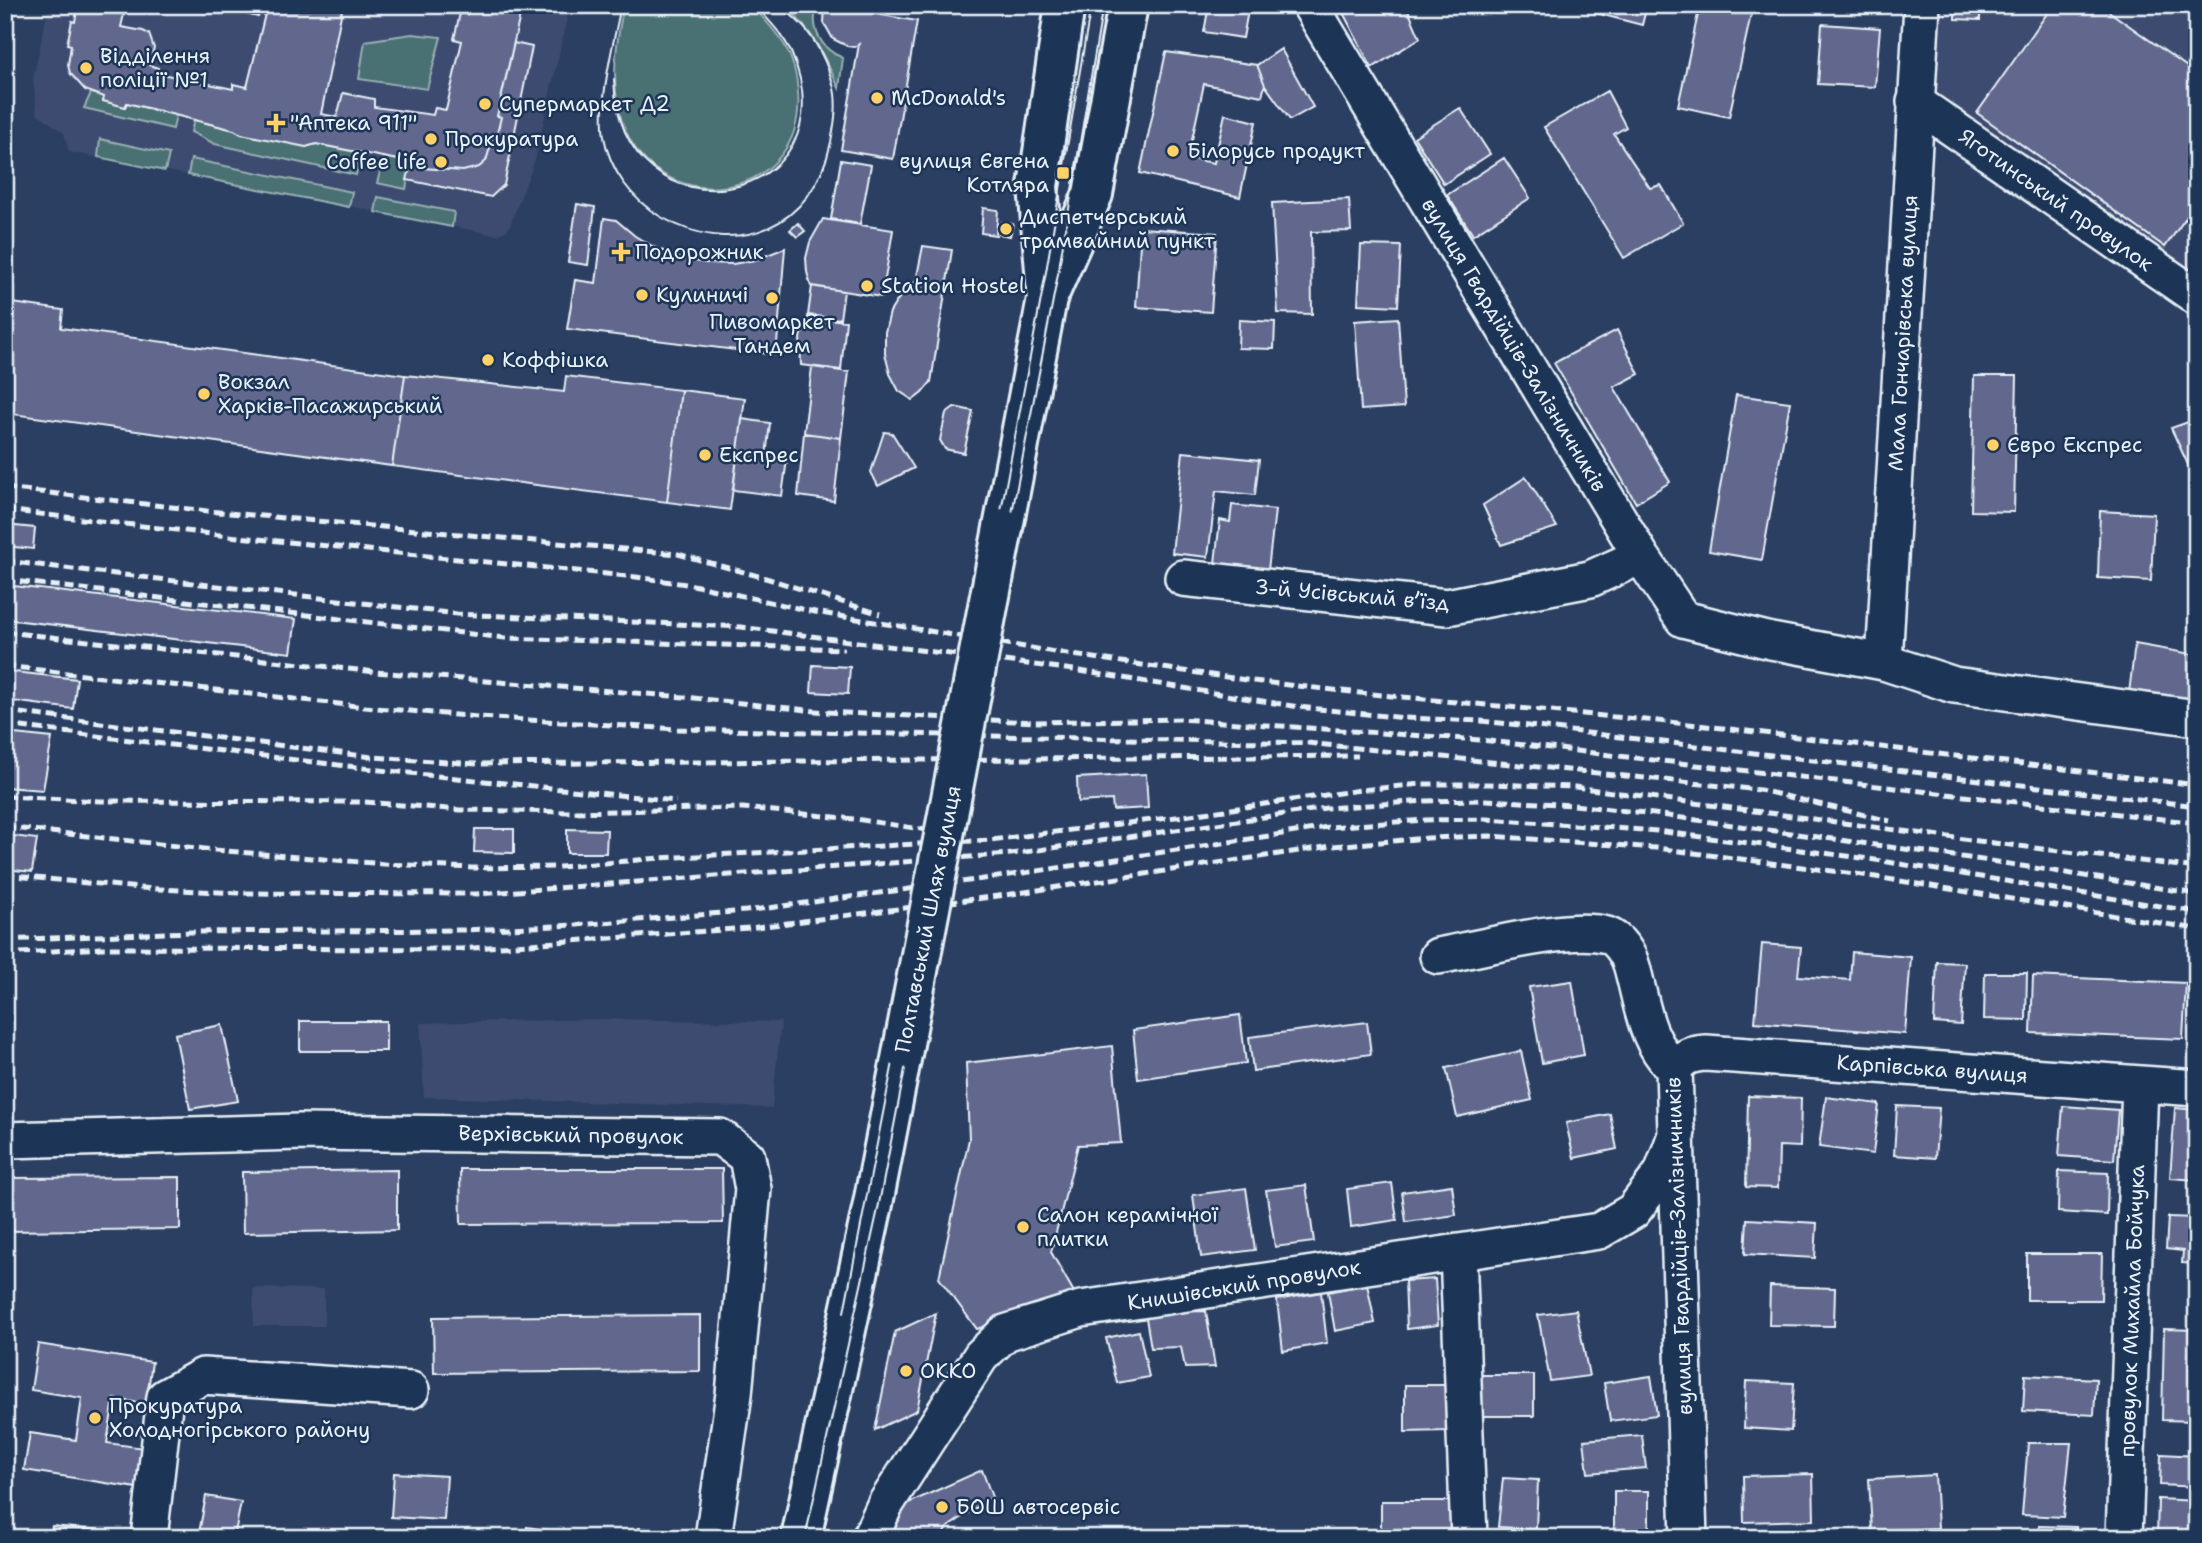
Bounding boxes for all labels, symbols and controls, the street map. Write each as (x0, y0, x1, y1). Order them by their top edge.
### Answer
place label: Відділення поліції №1 (100, 42, 210, 94)
marker: Відділення поліції №1 (78, 60, 94, 76)
place label: McDonald's (891, 84, 1006, 112)
place label: Супермаркет Д2 (499, 90, 670, 118)
marker: McDonald's (869, 90, 885, 106)
marker: Супермаркет Д2 (477, 96, 493, 112)
place label: "Аптека 911" (290, 109, 417, 137)
marker: "Аптека 911" (268, 115, 284, 131)
street label: Яготинський провулок (1953, 122, 2159, 278)
place label: Прокуратура (445, 125, 578, 153)
marker: Прокуратура (423, 131, 439, 147)
place label: Білорусь продукт (1187, 137, 1365, 165)
marker: Білорусь продукт (1165, 143, 1181, 159)
place label: вулиця Євгена Котляра (899, 147, 1049, 199)
place label: Coffee life (326, 148, 427, 176)
marker: Coffee life (433, 154, 449, 170)
marker: вулиця Євгена Котляра (1055, 165, 1071, 181)
street label: вулиця Гвардійців-Залізничників (1415, 193, 1613, 497)
street label: Мала Гончарівська вулиця (1882, 194, 1924, 472)
place label: Диспетчерський трамвайний пункт (1020, 203, 1215, 255)
marker: Диспетчерський трамвайний пункт (998, 221, 1014, 237)
place label: Подорожник (635, 238, 764, 266)
marker: Подорожник (613, 244, 629, 260)
place label: Station Hostel (881, 272, 1026, 300)
marker: Station Hostel (859, 278, 875, 294)
place label: Кулиничі (656, 281, 748, 309)
marker: Кулиничі (634, 287, 650, 303)
marker: Пивомаркет Тандем (764, 290, 780, 306)
place label: Пивомаркет Тандем (709, 308, 835, 360)
place label: Коффішка (502, 346, 608, 374)
marker: Коффішка (480, 352, 496, 368)
place label: Вокзал Харків-Пасажирський (218, 368, 443, 420)
marker: Вокзал Харків-Пасажирський (196, 386, 212, 402)
place label: Євро Експрес (2007, 431, 2143, 459)
marker: Євро Експрес (1985, 437, 2001, 453)
place label: Експрес (719, 441, 799, 469)
marker: Експрес (697, 447, 713, 463)
street label: 3-й Усівський в’їзд (1254, 573, 1450, 617)
street label: Полтавський Шлях вулиця (888, 783, 968, 1055)
street label: Карпівська вулиця (1835, 1048, 2029, 1090)
street label: вулиця Гвардійців-Залізничників (1659, 1076, 1699, 1416)
street label: Верхівський провулок (458, 1119, 684, 1151)
street label: провулок Михайла Бойчука (2113, 1164, 2151, 1458)
place label: Салон керамічної плитки (1037, 1201, 1219, 1253)
marker: Салон керамічної плитки (1015, 1219, 1031, 1235)
street label: Книшівський провулок (1125, 1253, 1363, 1317)
place label: ОККО (920, 1357, 976, 1385)
marker: ОККО (898, 1363, 914, 1379)
place label: Прокуратура Холодногірського району (109, 1392, 370, 1444)
marker: Прокуратура Холодногірського району (87, 1410, 103, 1426)
place label: БОШ автосервіс (956, 1493, 1120, 1521)
marker: БОШ автосервіс (934, 1499, 950, 1515)

